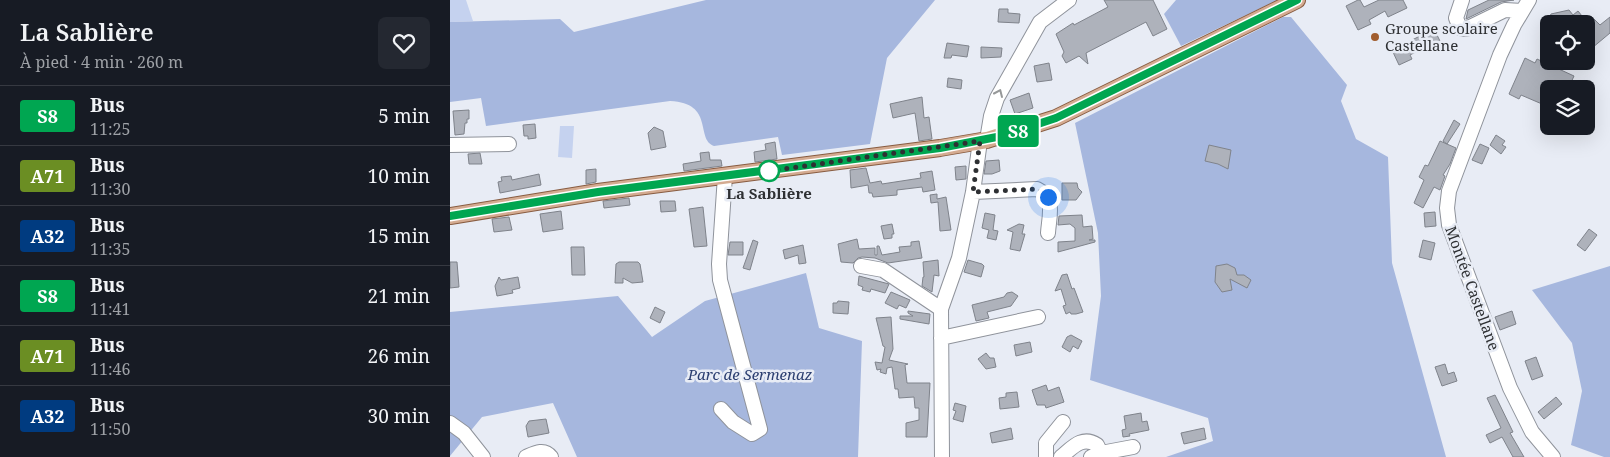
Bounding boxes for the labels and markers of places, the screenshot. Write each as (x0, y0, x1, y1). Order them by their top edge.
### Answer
place label: Groupe scolaire Castellane (1385, 18, 1498, 55)
marker: Groupe scolaire Castellane (1369, 31, 1381, 43)
marker: La Sablière (758, 160, 780, 182)
place label: La Sablière (726, 183, 812, 203)

